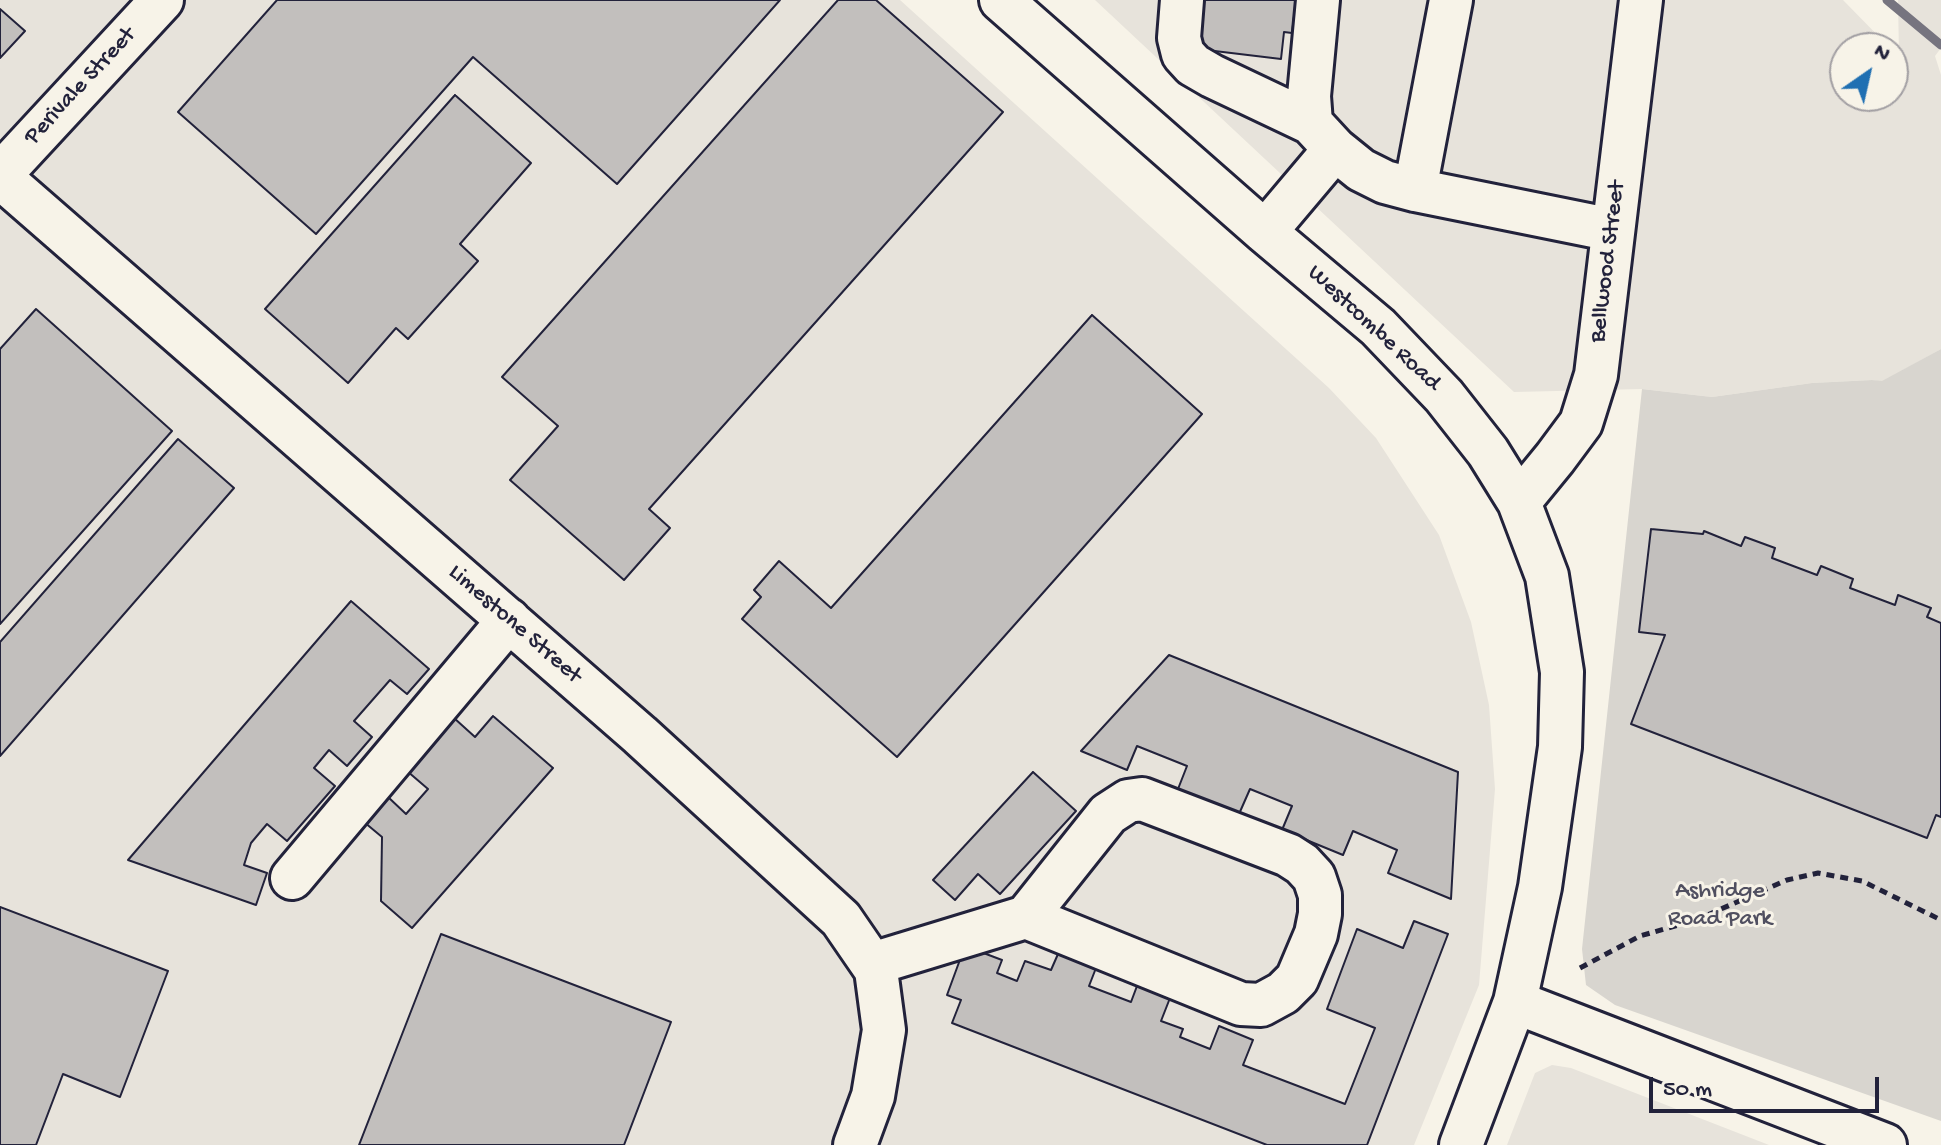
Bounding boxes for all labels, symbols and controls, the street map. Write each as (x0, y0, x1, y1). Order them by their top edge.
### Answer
street label: Perivale Street (19, 22, 143, 152)
north arrow (1829, 32, 1909, 112)
text: N (1868, 39, 1895, 69)
street label: Bellwood Street (1585, 180, 1633, 344)
street label: Westcombe Road (1300, 260, 1446, 398)
street label: Limestone Street (441, 559, 587, 691)
park label: Ashridge Road Park (1668, 878, 1772, 934)
scale bar (1653, 1061, 1883, 1111)
text: 50 m (1663, 1076, 1712, 1105)

